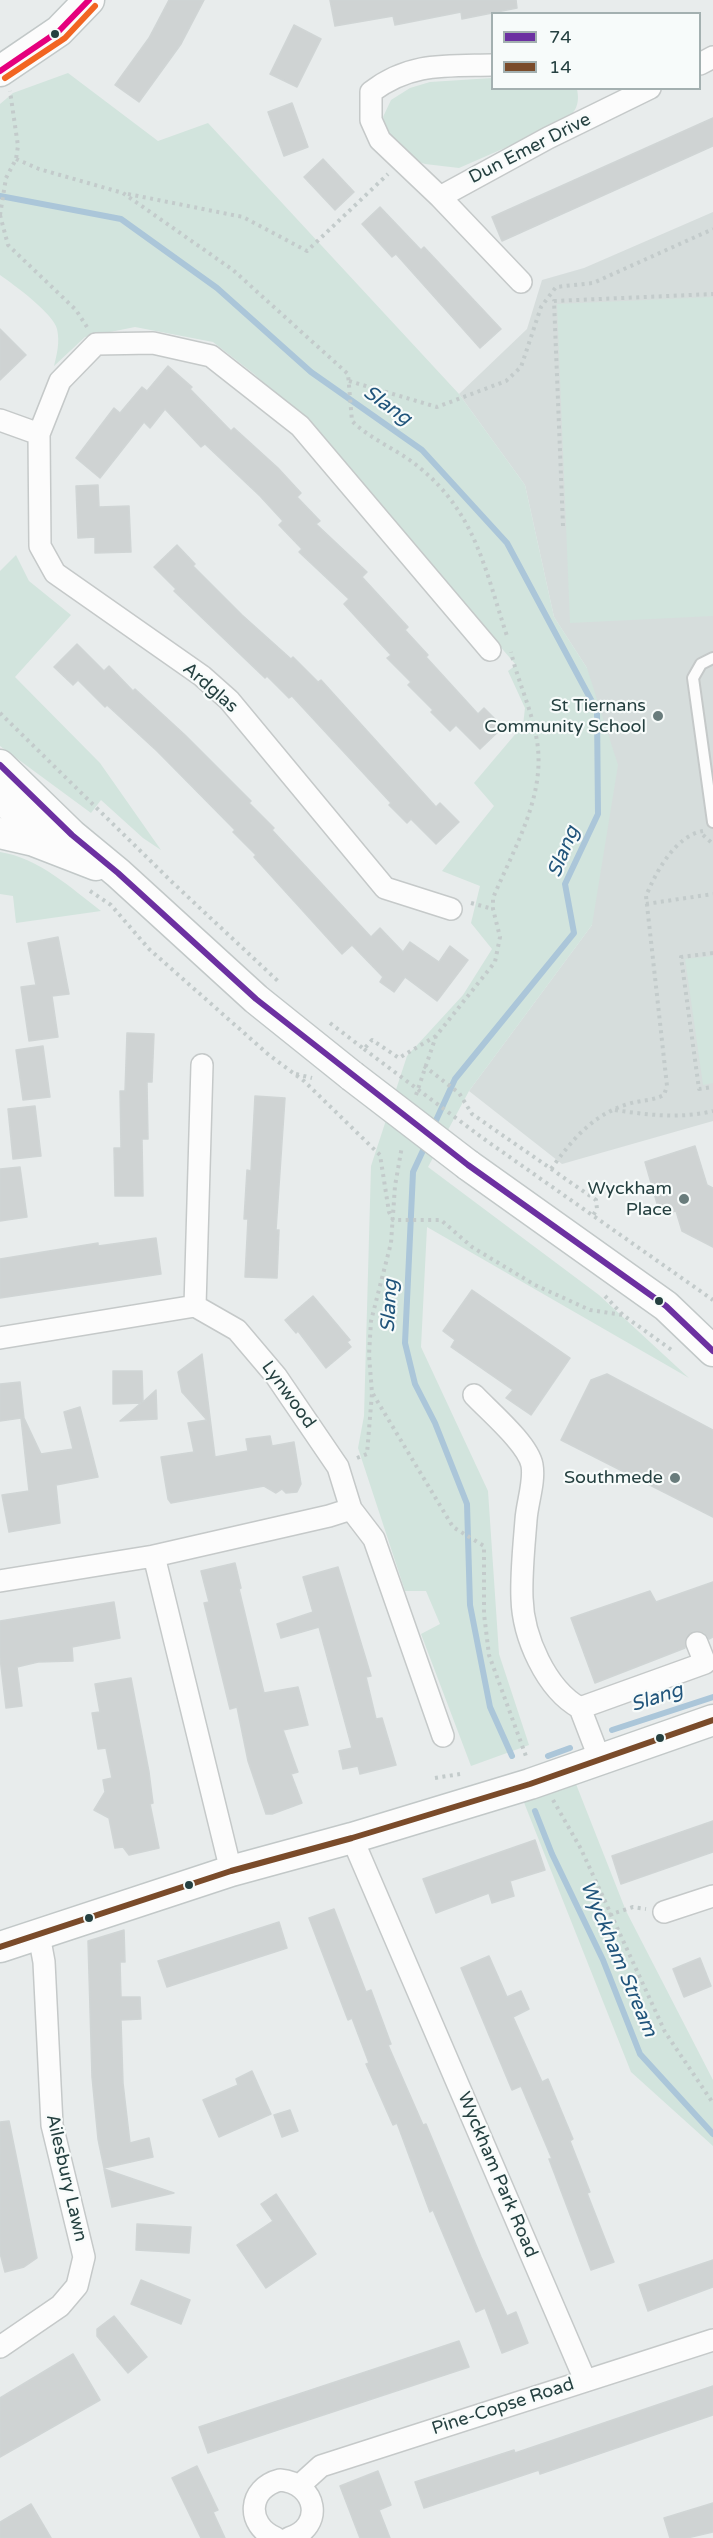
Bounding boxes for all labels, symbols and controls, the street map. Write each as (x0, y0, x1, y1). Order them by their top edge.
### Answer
legend (491, 12, 701, 90)
text: 74 (549, 26, 572, 48)
unlabelled marker (49, 28, 61, 40)
text: 14 (549, 56, 572, 78)
street label: Dun Emer Drive (465, 109, 595, 189)
water label: Slang (358, 381, 416, 431)
street label: Ardglas (178, 658, 242, 718)
place label: St Tiernans Community School (484, 695, 646, 738)
marker: St Tiernans Community School (651, 709, 665, 723)
water label: Slang (543, 823, 585, 881)
place label: Wyckham Place (587, 1178, 672, 1220)
marker: Wyckham Place (677, 1192, 691, 1206)
water label: Slang (377, 1279, 403, 1333)
unlabelled marker (653, 1295, 665, 1307)
street label: Lynwood (256, 1357, 320, 1433)
place label: Southmede (564, 1467, 663, 1489)
marker: Southmede (668, 1471, 682, 1485)
water label: Slang (628, 1678, 686, 1718)
unlabelled marker (654, 1732, 666, 1744)
water label: Wyckham Stream (574, 1877, 662, 2041)
unlabelled marker (183, 1879, 195, 1891)
unlabelled marker (83, 1912, 95, 1924)
street label: Wyckham Park Road (452, 2089, 542, 2261)
street label: Ailesbury Lawn (41, 2112, 91, 2244)
street label: Pine-Copse Road (429, 2374, 577, 2440)

